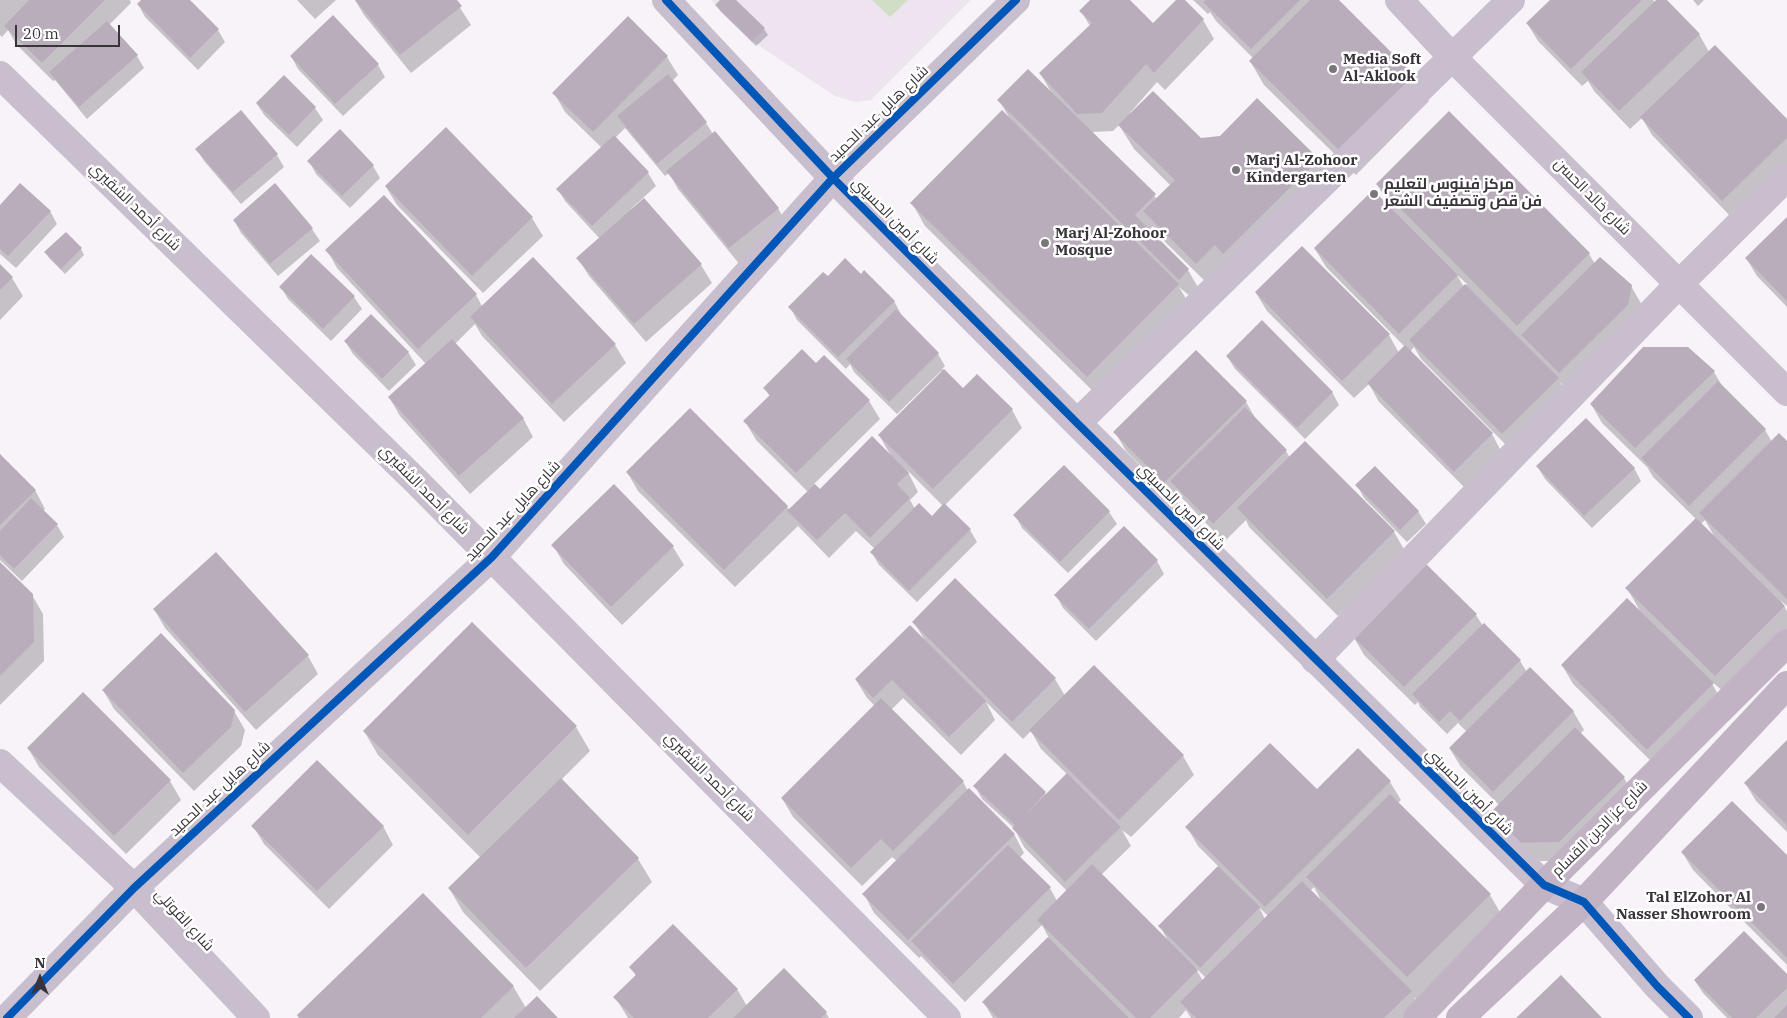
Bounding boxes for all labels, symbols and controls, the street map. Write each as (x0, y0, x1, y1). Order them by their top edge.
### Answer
scale bar (18, 15, 122, 47)
text: 20 m (23, 24, 59, 43)
place label: Media Soft Al-Aklook (1343, 51, 1421, 86)
street label: شارع هايل عبد الحميد (825, 62, 933, 166)
marker: Media Soft Al-Aklook (1327, 63, 1339, 75)
place label: Marj Al-Zohoor Kindergarten (1246, 152, 1358, 187)
street label: شارع خالد الحسن (1550, 155, 1634, 239)
street label: شارع أحمد الشقيري (86, 159, 184, 255)
marker: Marj Al-Zohoor Kindergarten (1230, 164, 1242, 176)
street label: شارع أمين الحسيني (848, 174, 942, 268)
place label: مركز فينوس لتعليم فن قص وتصفيف الشعر (1384, 176, 1542, 211)
marker: مركز فينوس لتعليم فن قص وتصفيف الشعر (1368, 188, 1380, 200)
place label: Marj Al-Zohoor Mosque (1055, 225, 1167, 260)
marker: Marj Al-Zohoor Mosque (1039, 237, 1051, 249)
street label: شارع أحمد الشقيري (375, 441, 473, 539)
street label: شارع هايل عبد الحميد (462, 457, 564, 565)
street label: شارع أمين الحسيني (1134, 460, 1228, 554)
street label: شارع أحمد الشقيري (660, 728, 758, 826)
street label: شارع هايل عبد الحميد (166, 738, 274, 840)
street label: شارع أمين الحسيني (1422, 745, 1516, 839)
street label: شارع عز الدين القسام (1548, 777, 1652, 881)
street label: شارع القوتلي (151, 885, 217, 955)
place label: Tal ElZohor Al Nasser Showroom (1616, 889, 1751, 924)
marker: Tal ElZohor Al Nasser Showroom (1755, 901, 1767, 913)
north arrow (15, 953, 65, 1003)
text: N (34, 954, 46, 972)

